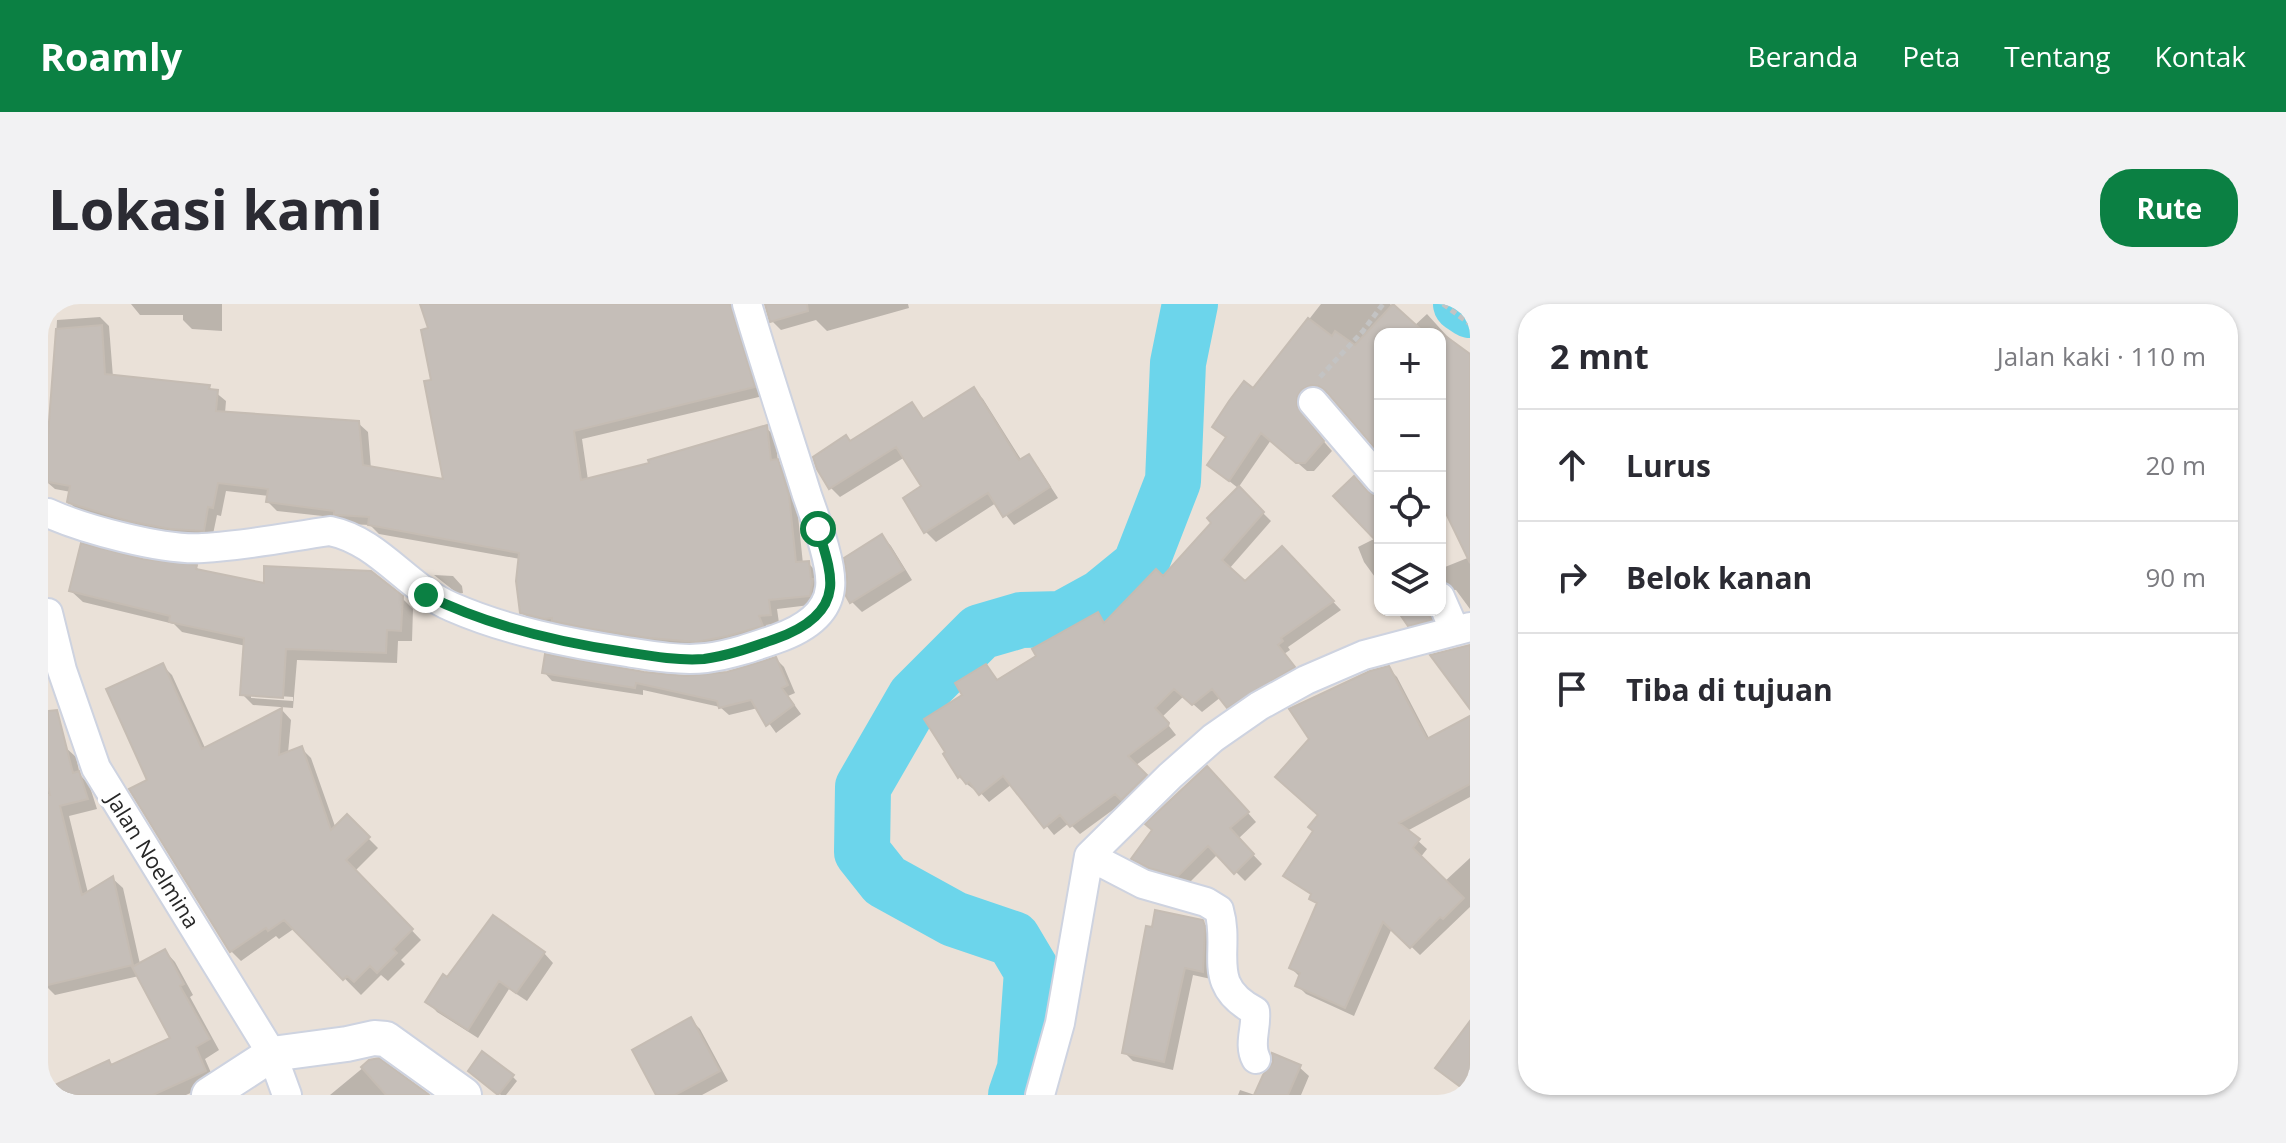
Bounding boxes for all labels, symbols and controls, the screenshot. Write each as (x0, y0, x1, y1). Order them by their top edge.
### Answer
text: Roamly (40, 30, 182, 82)
text: Beranda (1748, 37, 1858, 75)
text: Peta (1902, 37, 1960, 75)
text: Tentang (2004, 37, 2111, 75)
text: Kontak (2155, 37, 2246, 75)
button: Rute (2100, 169, 2238, 247)
text: Lokasi kami (48, 170, 383, 246)
map controls (1374, 328, 1446, 616)
button: + (1374, 328, 1446, 400)
text: 2 mnt (1550, 333, 1649, 379)
text: Jalan kaki · 110 m (1997, 338, 2206, 374)
button: − (1374, 400, 1446, 472)
icon: ahead (1550, 443, 1594, 487)
text: Lurus (1626, 445, 1711, 486)
text: 20 m (2145, 447, 2206, 483)
button: locate (1374, 472, 1446, 544)
route start (800, 511, 836, 547)
button: layers (1374, 544, 1446, 616)
icon: right (1550, 555, 1594, 599)
text: Belok kanan (1626, 557, 1812, 598)
text: 90 m (2145, 559, 2206, 595)
route end (408, 577, 444, 613)
icon: arrive (1550, 667, 1594, 711)
text: Tiba di tujuan (1626, 669, 1833, 710)
street label: Jalan Noelmina (99, 785, 208, 933)

